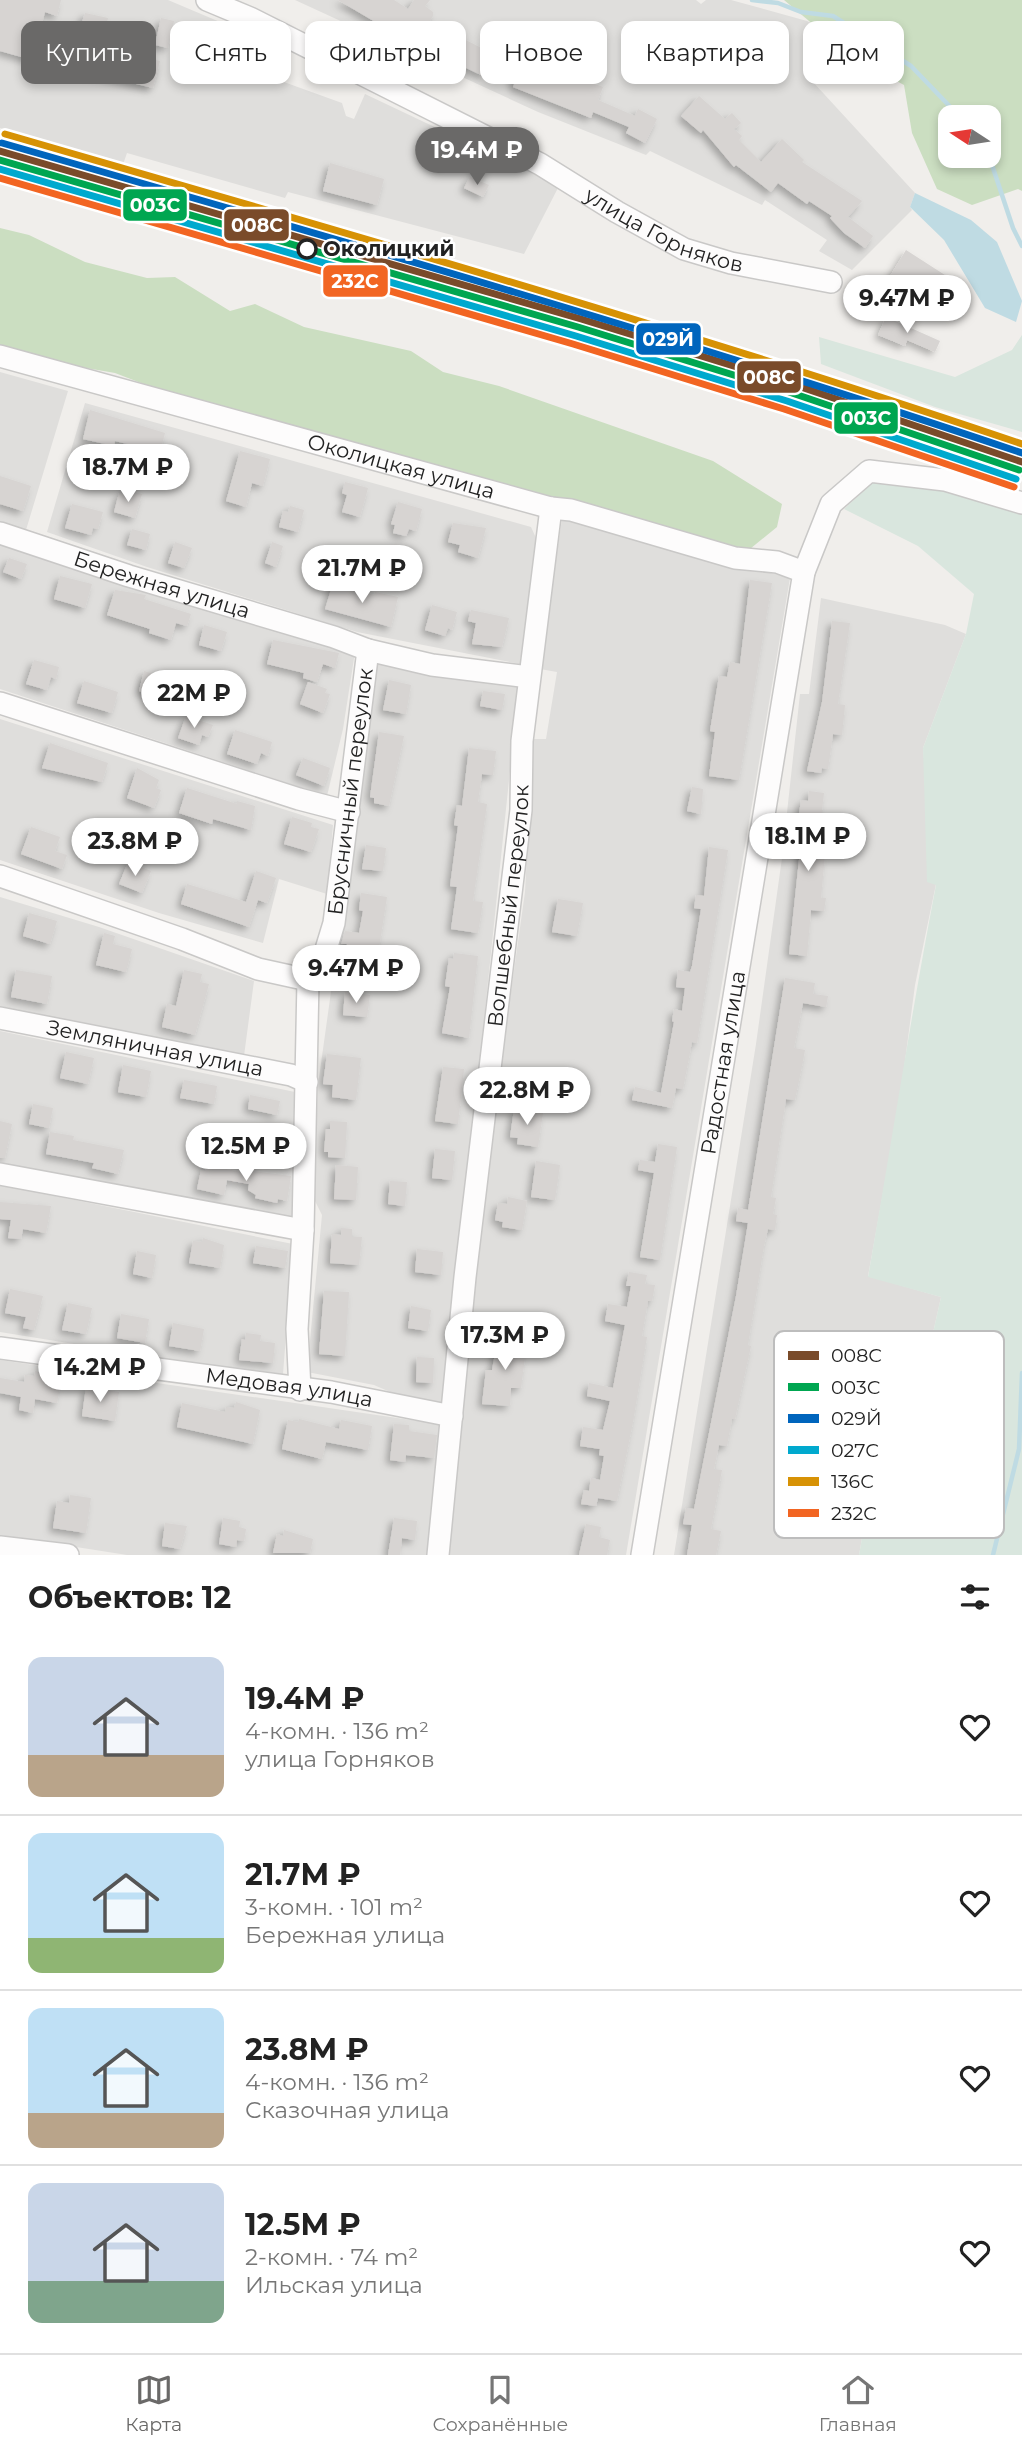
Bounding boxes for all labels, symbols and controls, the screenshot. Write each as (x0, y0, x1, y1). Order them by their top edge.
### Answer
chip: Купить (21, 21, 156, 84)
chip: Снять (170, 21, 291, 84)
chip: Фильтры (305, 21, 466, 84)
chip: Новое (480, 21, 607, 84)
chip: Квартира (621, 21, 789, 84)
chip: Дом (803, 21, 904, 84)
north arrow (938, 105, 1001, 168)
map controls (938, 105, 1001, 168)
pin: 19.4M ₽ (412, 128, 542, 187)
text: 19.4M ₽ (431, 136, 523, 164)
street label: улица Горняков (580, 182, 745, 277)
line badge: 003С (122, 188, 188, 222)
text: 003С (130, 194, 181, 217)
line badge: 008С (223, 208, 290, 242)
text: 008С (231, 214, 283, 237)
place label: Околицкий (323, 236, 454, 261)
marker: Околицкий (297, 239, 317, 259)
line badge: 232C (322, 264, 389, 298)
text: 232C (331, 270, 379, 293)
pin: 9.47M ₽ (842, 276, 972, 335)
text: 9.47M ₽ (859, 284, 955, 312)
line badge: 029Й (635, 322, 702, 356)
text: 029Й (642, 328, 694, 351)
line badge: 008С (736, 360, 802, 394)
text: 008С (743, 366, 795, 389)
line badge: 003С (833, 401, 899, 435)
text: 003С (841, 407, 892, 430)
street label: Околицкая улица (305, 428, 498, 504)
pin: 18.7M ₽ (63, 444, 193, 504)
text: 18.7M ₽ (83, 453, 173, 481)
street label: Бережная улица (71, 545, 253, 623)
pin: 21.7M ₽ (297, 546, 427, 605)
text: 21.7M ₽ (318, 554, 406, 582)
street label: Брусничный переулок (322, 667, 378, 917)
pin: 22M ₽ (145, 670, 243, 730)
text: 22M ₽ (157, 679, 231, 707)
street label: Волшебный переулок (482, 785, 533, 1028)
pin: 18.1M ₽ (743, 814, 873, 873)
pin: 23.8M ₽ (70, 818, 200, 878)
text: 18.1M ₽ (765, 822, 851, 850)
text: 23.8M ₽ (88, 827, 182, 855)
pin: 9.47M ₽ (291, 946, 421, 1005)
text: 9.47M ₽ (308, 954, 404, 982)
street label: Радостная улица (695, 969, 750, 1156)
street label: Земляничная улица (45, 1014, 266, 1081)
pin: 22.8M ₽ (462, 1068, 592, 1127)
text: 22.8M ₽ (479, 1076, 575, 1104)
pin: 12.5M ₽ (181, 1124, 311, 1183)
text: 12.5M ₽ (202, 1132, 290, 1160)
pin: 17.3M ₽ (440, 1312, 570, 1372)
text: 17.3M ₽ (461, 1321, 549, 1349)
legend (774, 1331, 1004, 1538)
pin: 14.2M ₽ (35, 1344, 165, 1404)
text: 008С (831, 1344, 882, 1367)
text: 14.2M ₽ (54, 1353, 146, 1381)
street label: Медовая улица (204, 1362, 375, 1412)
text: 003С (831, 1376, 880, 1399)
text: 029Й (831, 1407, 882, 1430)
text: 027С (831, 1439, 879, 1462)
text: 136С (831, 1470, 874, 1493)
text: 232C (831, 1502, 877, 1525)
icon: filters (956, 1578, 994, 1616)
text: Объектов: 12 (28, 1579, 231, 1616)
text: 19.4M ₽ (245, 1680, 364, 1717)
icon: home (84, 1685, 168, 1769)
icon: heart (956, 1708, 994, 1746)
text: 4-комн. · 136 m² (245, 1717, 429, 1745)
text: улица Горняков (245, 1745, 435, 1773)
text: 21.7M ₽ (245, 1856, 361, 1893)
icon: home (84, 1861, 168, 1945)
icon: heart (956, 1884, 994, 1922)
text: 3-комн. · 101 m² (245, 1893, 423, 1921)
text: Бережная улица (245, 1921, 445, 1949)
text: 23.8M ₽ (245, 2031, 369, 2068)
icon: home (84, 2036, 168, 2120)
icon: heart (956, 2059, 994, 2097)
text: 4-комн. · 136 m² (245, 2068, 429, 2096)
text: Сказочная улица (245, 2096, 449, 2124)
text: 12.5M ₽ (245, 2206, 361, 2243)
icon: home (84, 2211, 168, 2295)
icon: heart (956, 2234, 994, 2272)
text: 2-комн. · 74 m² (245, 2243, 418, 2271)
text: Ильская улица (245, 2271, 423, 2299)
tab: Карта (125, 2371, 182, 2436)
tab: Сохранённые (433, 2371, 568, 2436)
tab: Главная (819, 2371, 897, 2436)

